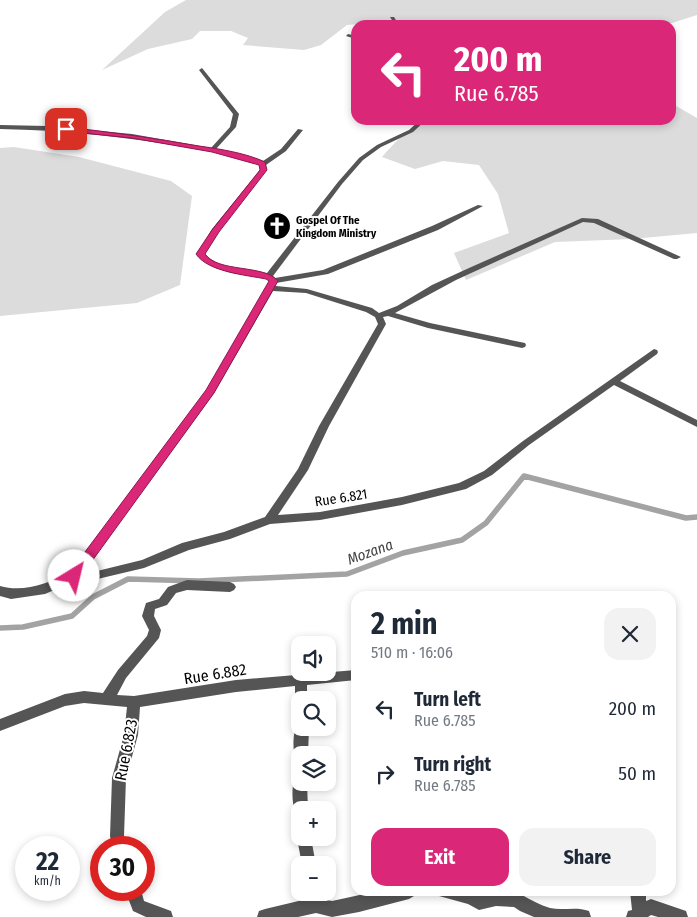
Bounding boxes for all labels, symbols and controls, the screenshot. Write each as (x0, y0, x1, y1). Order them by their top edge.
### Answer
text: 200 m (454, 38, 542, 80)
icon: left (371, 40, 436, 105)
text: Rue 6.785 (454, 80, 539, 107)
pin (45, 108, 87, 150)
icon: arrive (52, 115, 80, 143)
church icon: Gospel Of The Kingdom Ministry (262, 211, 292, 241)
place label: Gospel Of The Kingdom Ministry (296, 214, 377, 240)
street label: Rue 6.821 (313, 485, 369, 511)
water label: Mozana (345, 535, 396, 569)
position arrow (47, 549, 99, 601)
text: 2 min (371, 606, 438, 642)
button: close (604, 608, 656, 660)
map controls (291, 636, 336, 901)
button: sound (291, 636, 336, 681)
text: 510 m · 16:06 (371, 643, 453, 662)
street label: Rue 6.882 (182, 660, 248, 688)
text: Turn left (414, 688, 481, 711)
button: search (291, 691, 336, 736)
icon: left (371, 695, 399, 723)
text: 200 m (609, 697, 656, 720)
text: Rue 6.785 (414, 711, 476, 730)
street label: Rue 6.823 (111, 718, 141, 782)
button: layers (291, 746, 336, 791)
text: Turn right (414, 753, 491, 776)
icon: right (371, 760, 399, 788)
text: 50 m (618, 762, 656, 785)
text: Rue 6.785 (414, 776, 476, 795)
button: + (291, 801, 336, 846)
button: Exit (371, 828, 509, 886)
button: Share (519, 828, 656, 886)
speed limit sign: 30 (90, 836, 155, 901)
text: 22 (36, 847, 59, 877)
button: − (291, 856, 336, 901)
text: km/h (34, 874, 61, 888)

